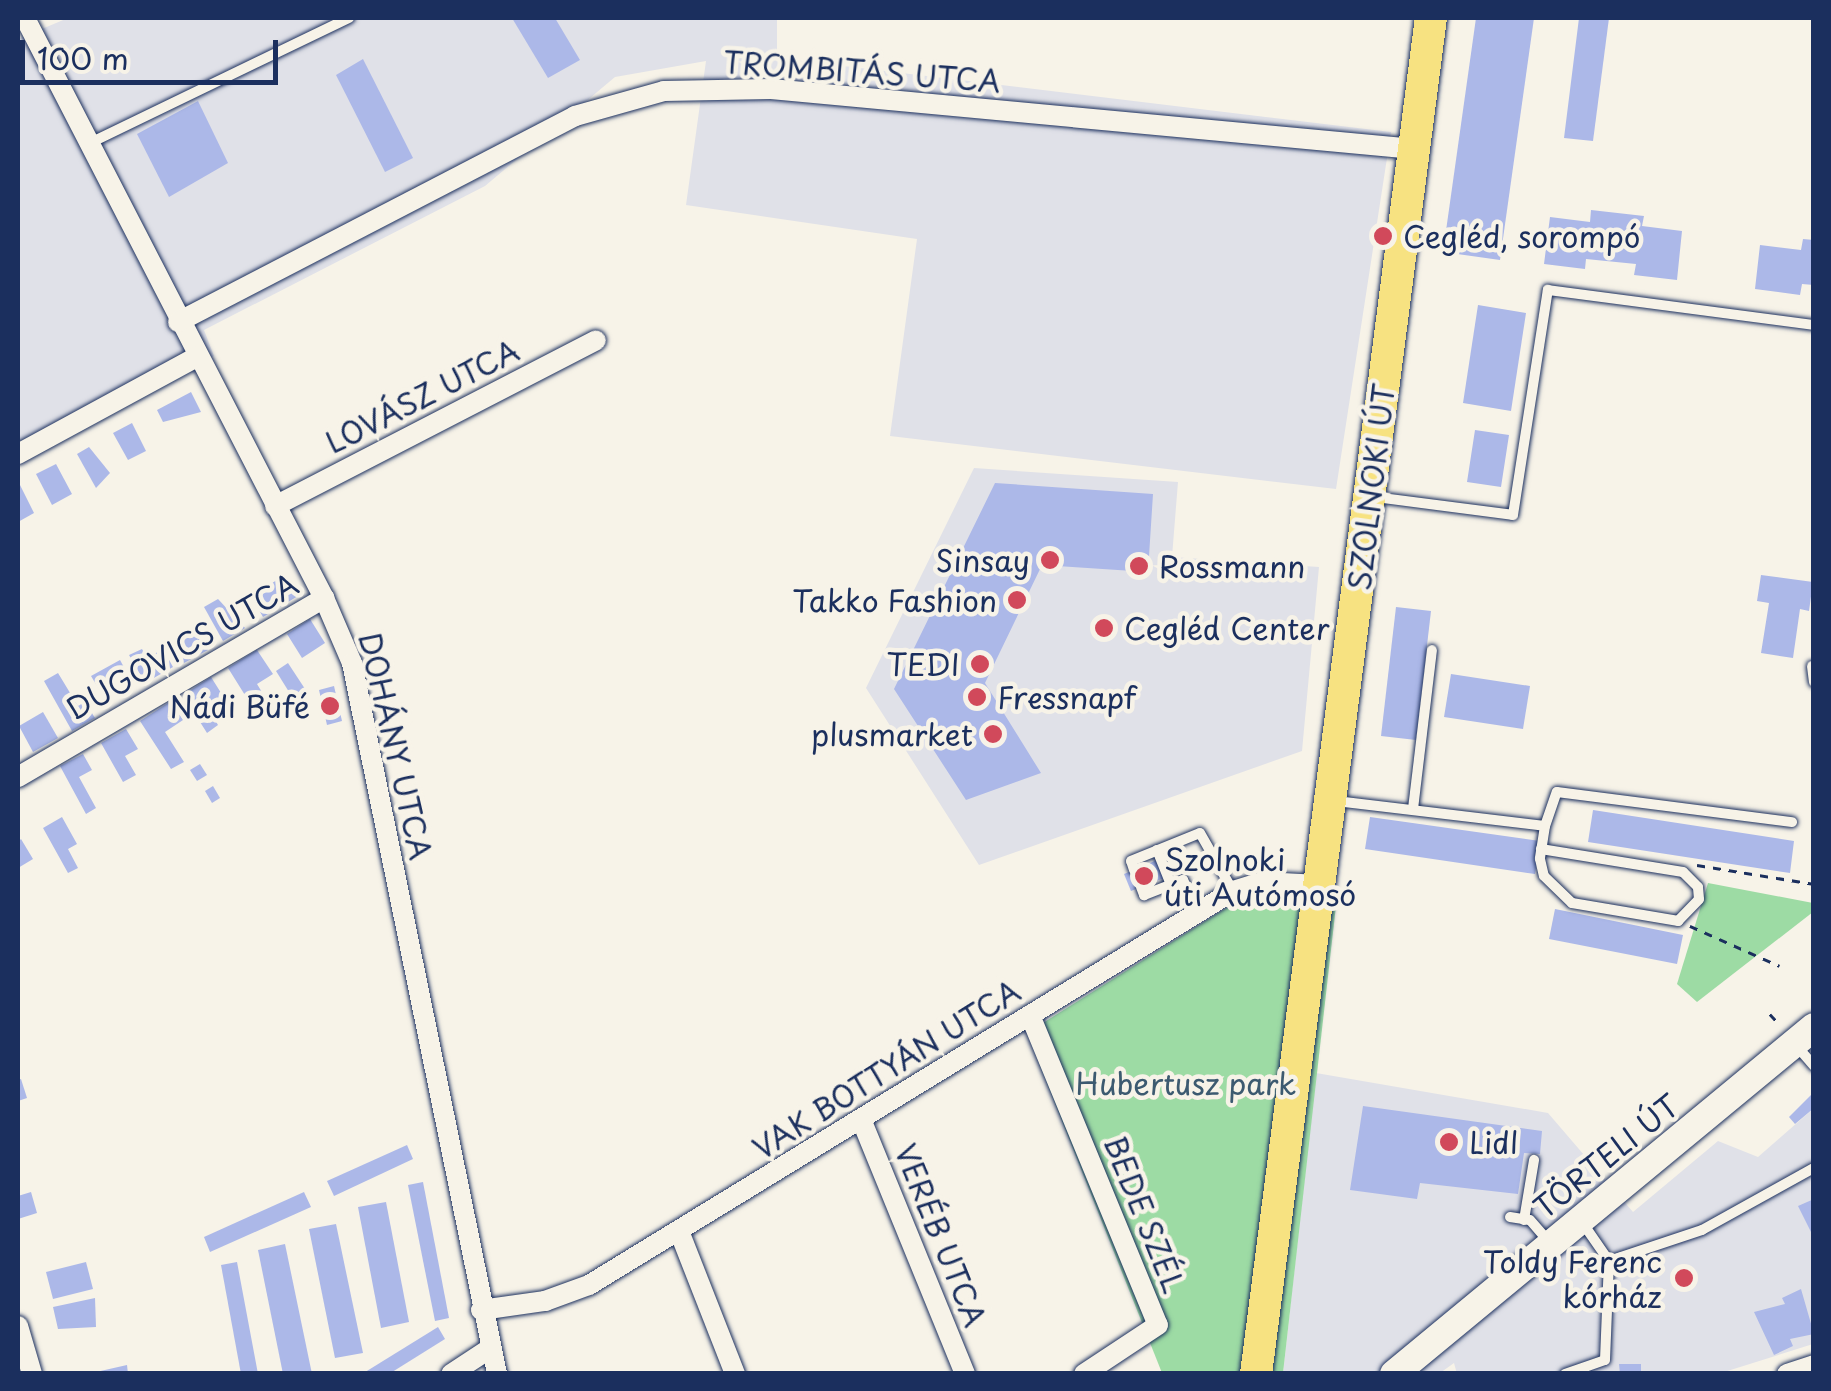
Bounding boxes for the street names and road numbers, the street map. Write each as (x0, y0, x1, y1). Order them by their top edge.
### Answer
street label: TROMBITÁS UTCA (723, 43, 1001, 99)
street label: LOVÁSZ UTCA (318, 331, 526, 461)
street label: SZOLNOKI ÚT (1340, 381, 1402, 593)
street label: DUGOVICS UTCA (60, 565, 304, 727)
street label: DOHÁNY UTCA (352, 629, 440, 863)
street label: VAK BOTTYÁN UTCA (744, 971, 1028, 1167)
street label: TÖRTELI ÚT (1525, 1086, 1687, 1226)
street label: BEDE SZÉL (1097, 1129, 1193, 1299)
street label: VERÉB UTCA (888, 1138, 994, 1332)

